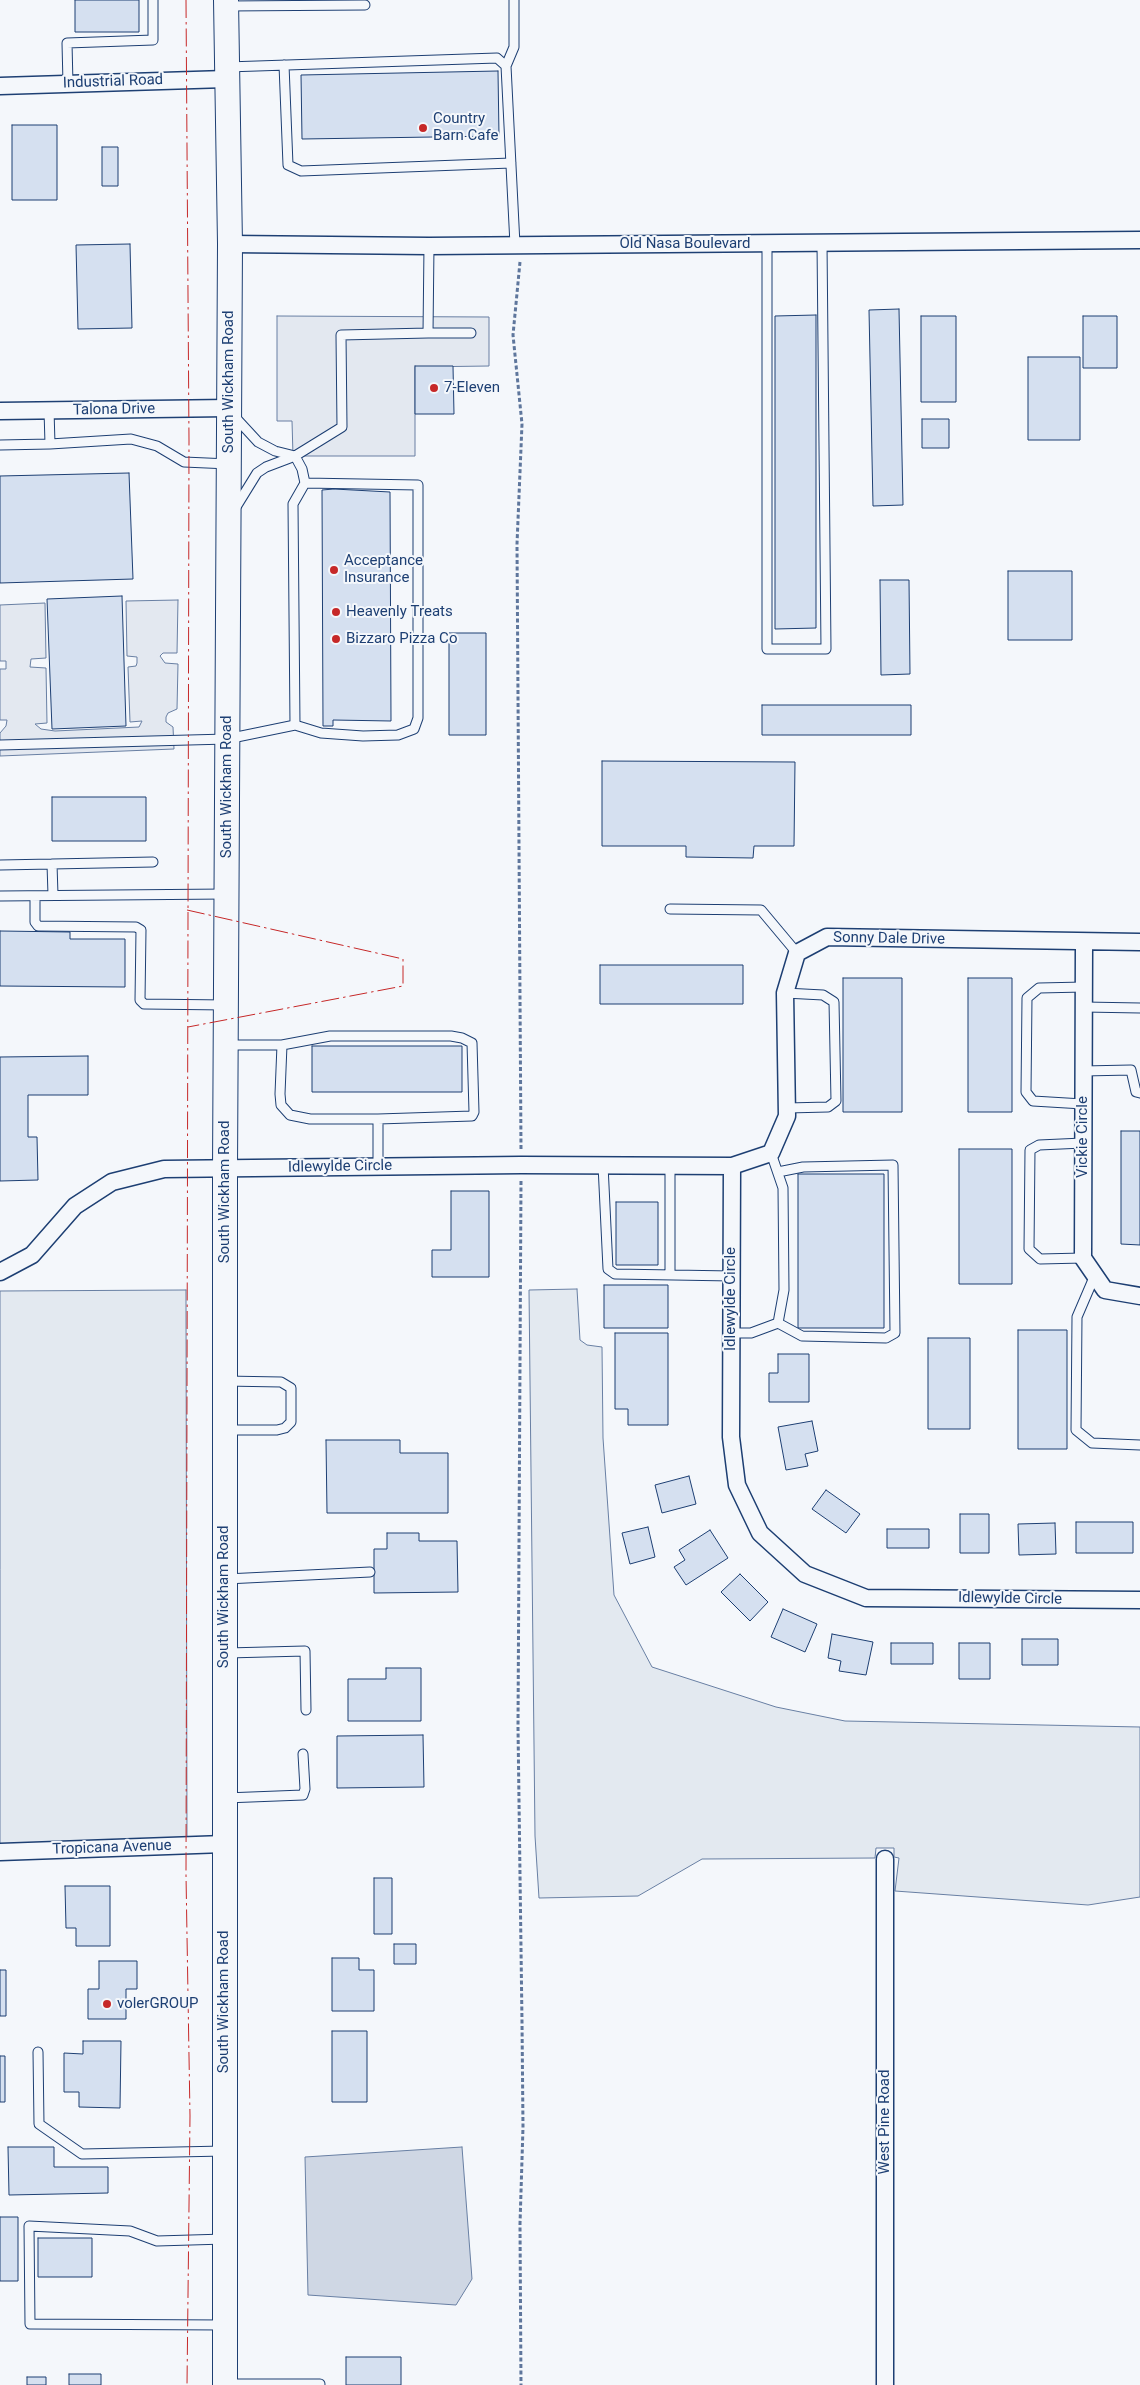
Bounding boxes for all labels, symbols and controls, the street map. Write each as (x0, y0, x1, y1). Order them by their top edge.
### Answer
street label: Industrial Road (63, 71, 163, 93)
place label: Country Barn Cafe (433, 110, 499, 145)
marker: Country Barn Cafe (417, 122, 429, 134)
street label: Old Nasa Boulevard (619, 235, 751, 253)
street label: South Wickham Road (220, 311, 238, 453)
place label: 7-Eleven (444, 379, 500, 397)
marker: 7-Eleven (428, 382, 440, 394)
street label: Talona Drive (73, 400, 155, 420)
place label: Acceptance Insurance (344, 552, 423, 587)
marker: Acceptance Insurance (328, 564, 340, 576)
place label: Heavenly Treats (346, 603, 453, 621)
marker: Heavenly Treats (330, 606, 342, 618)
place label: Bizzaro Pizza Co (346, 630, 457, 648)
marker: Bizzaro Pizza Co (330, 633, 342, 645)
street label: South Wickham Road (218, 716, 236, 858)
street label: Sonny Dale Drive (833, 929, 945, 949)
street label: Vickie Circle (1074, 1096, 1092, 1178)
street label: South Wickham Road (216, 1121, 234, 1263)
street label: Idlewylde Circle (288, 1157, 392, 1177)
street label: Idlewylde Circle (722, 1247, 740, 1351)
street label: South Wickham Road (215, 1526, 233, 1668)
street label: Idlewylde Circle (958, 1589, 1062, 1609)
street label: Tropicana Avenue (52, 1837, 172, 1859)
street label: South Wickham Road (215, 1931, 233, 2073)
place label: volerGROUP (117, 1995, 198, 2013)
marker: volerGROUP (101, 1998, 113, 2010)
street label: West Pine Road (876, 2070, 894, 2174)

